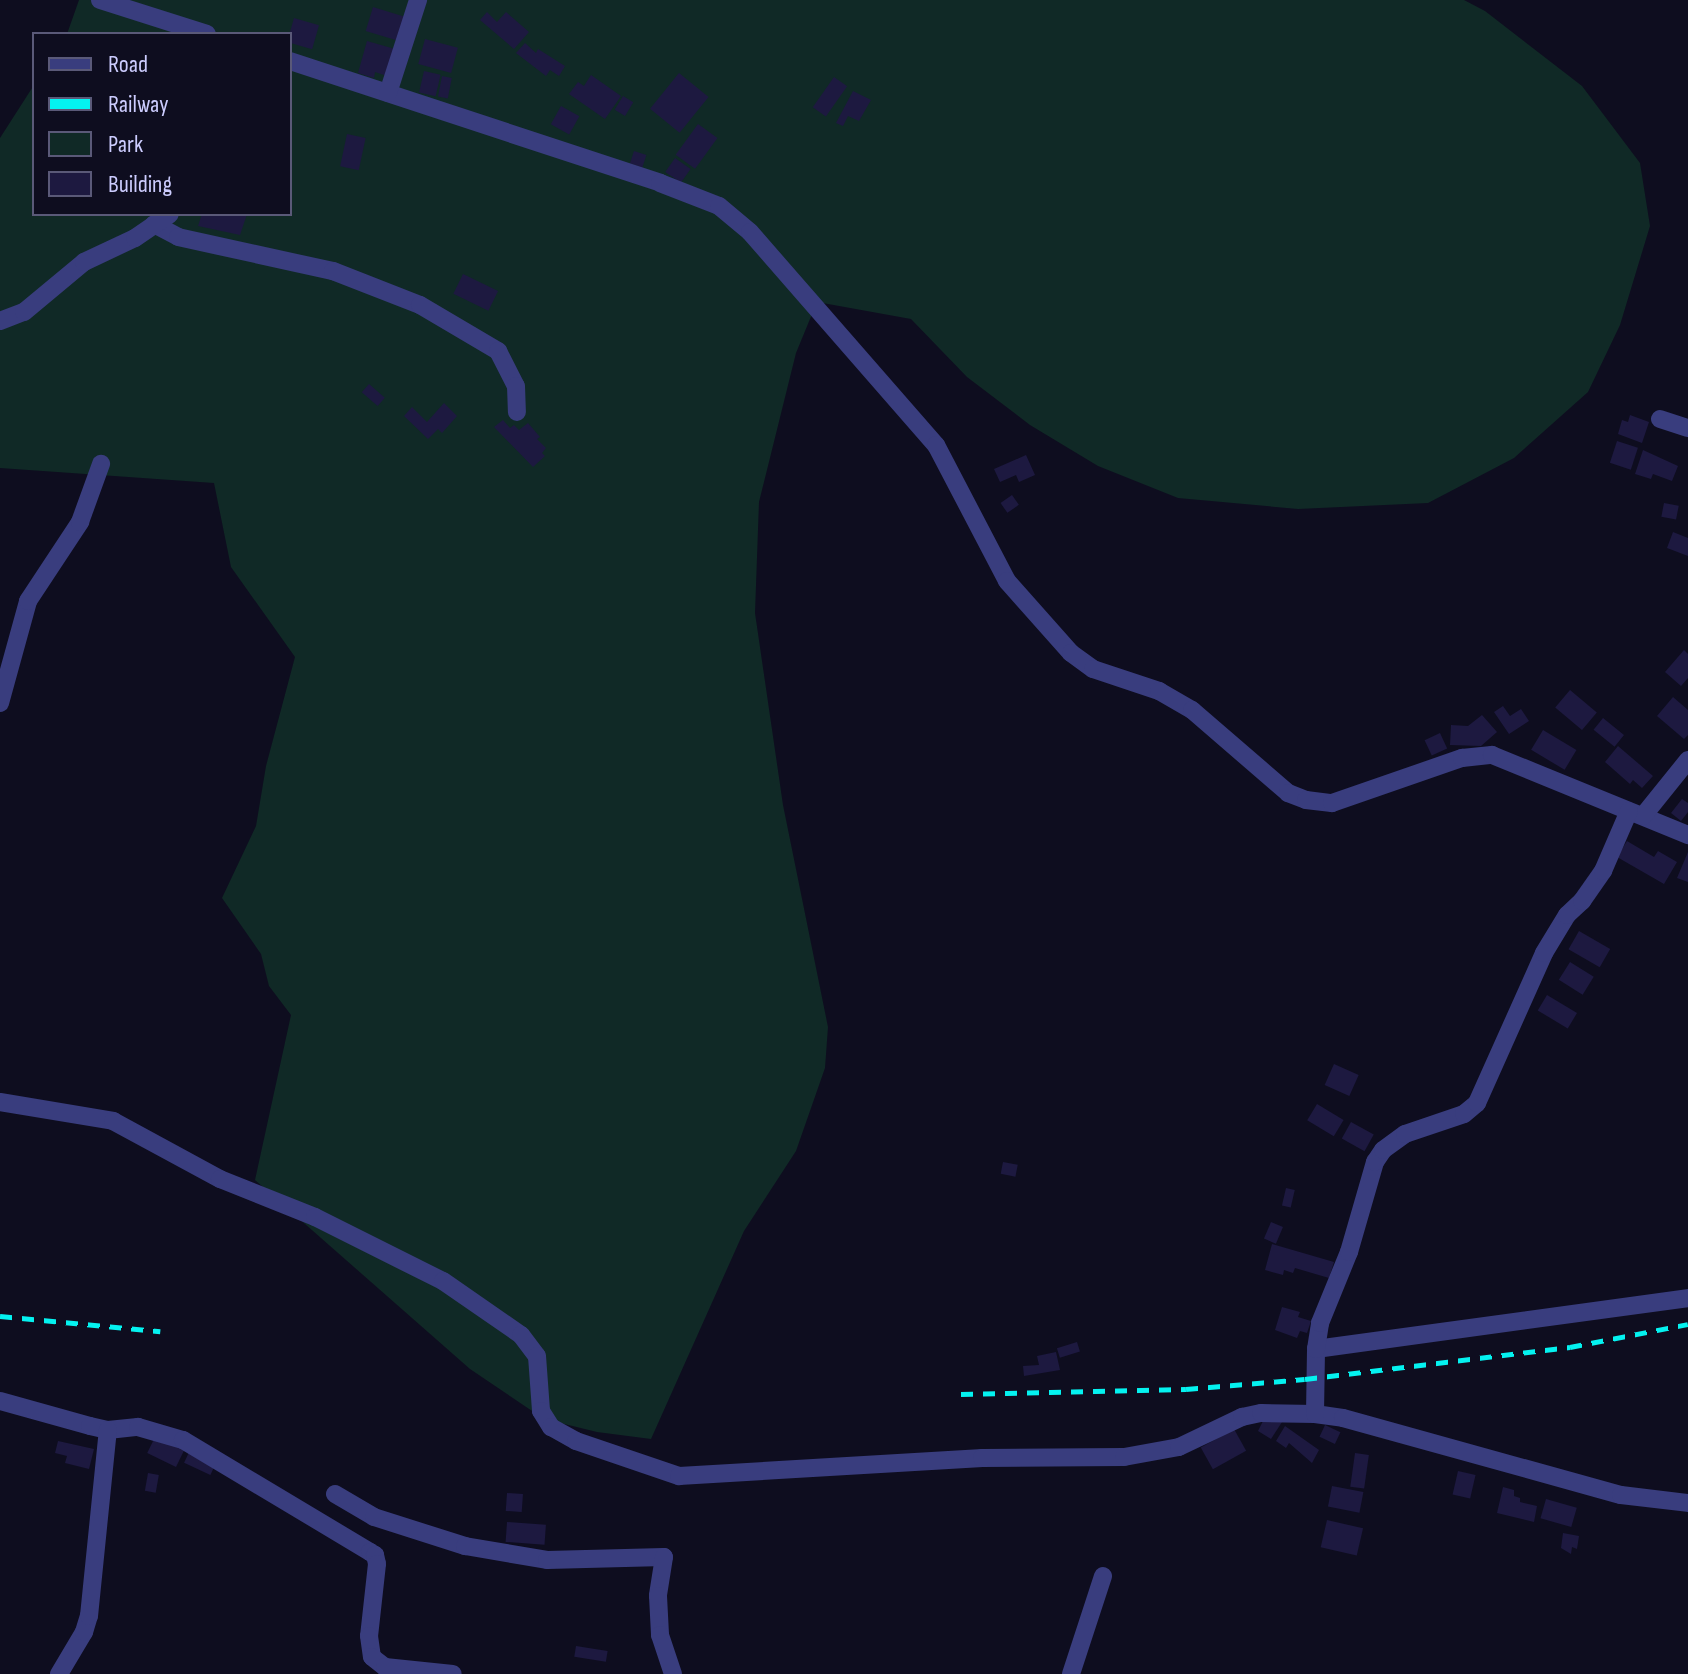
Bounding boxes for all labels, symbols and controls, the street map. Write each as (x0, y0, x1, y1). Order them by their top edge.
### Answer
legend (32, 32, 292, 216)
text: Road (108, 50, 148, 79)
text: Railway (108, 90, 168, 119)
text: Park (108, 130, 143, 159)
text: Building (108, 170, 172, 199)

